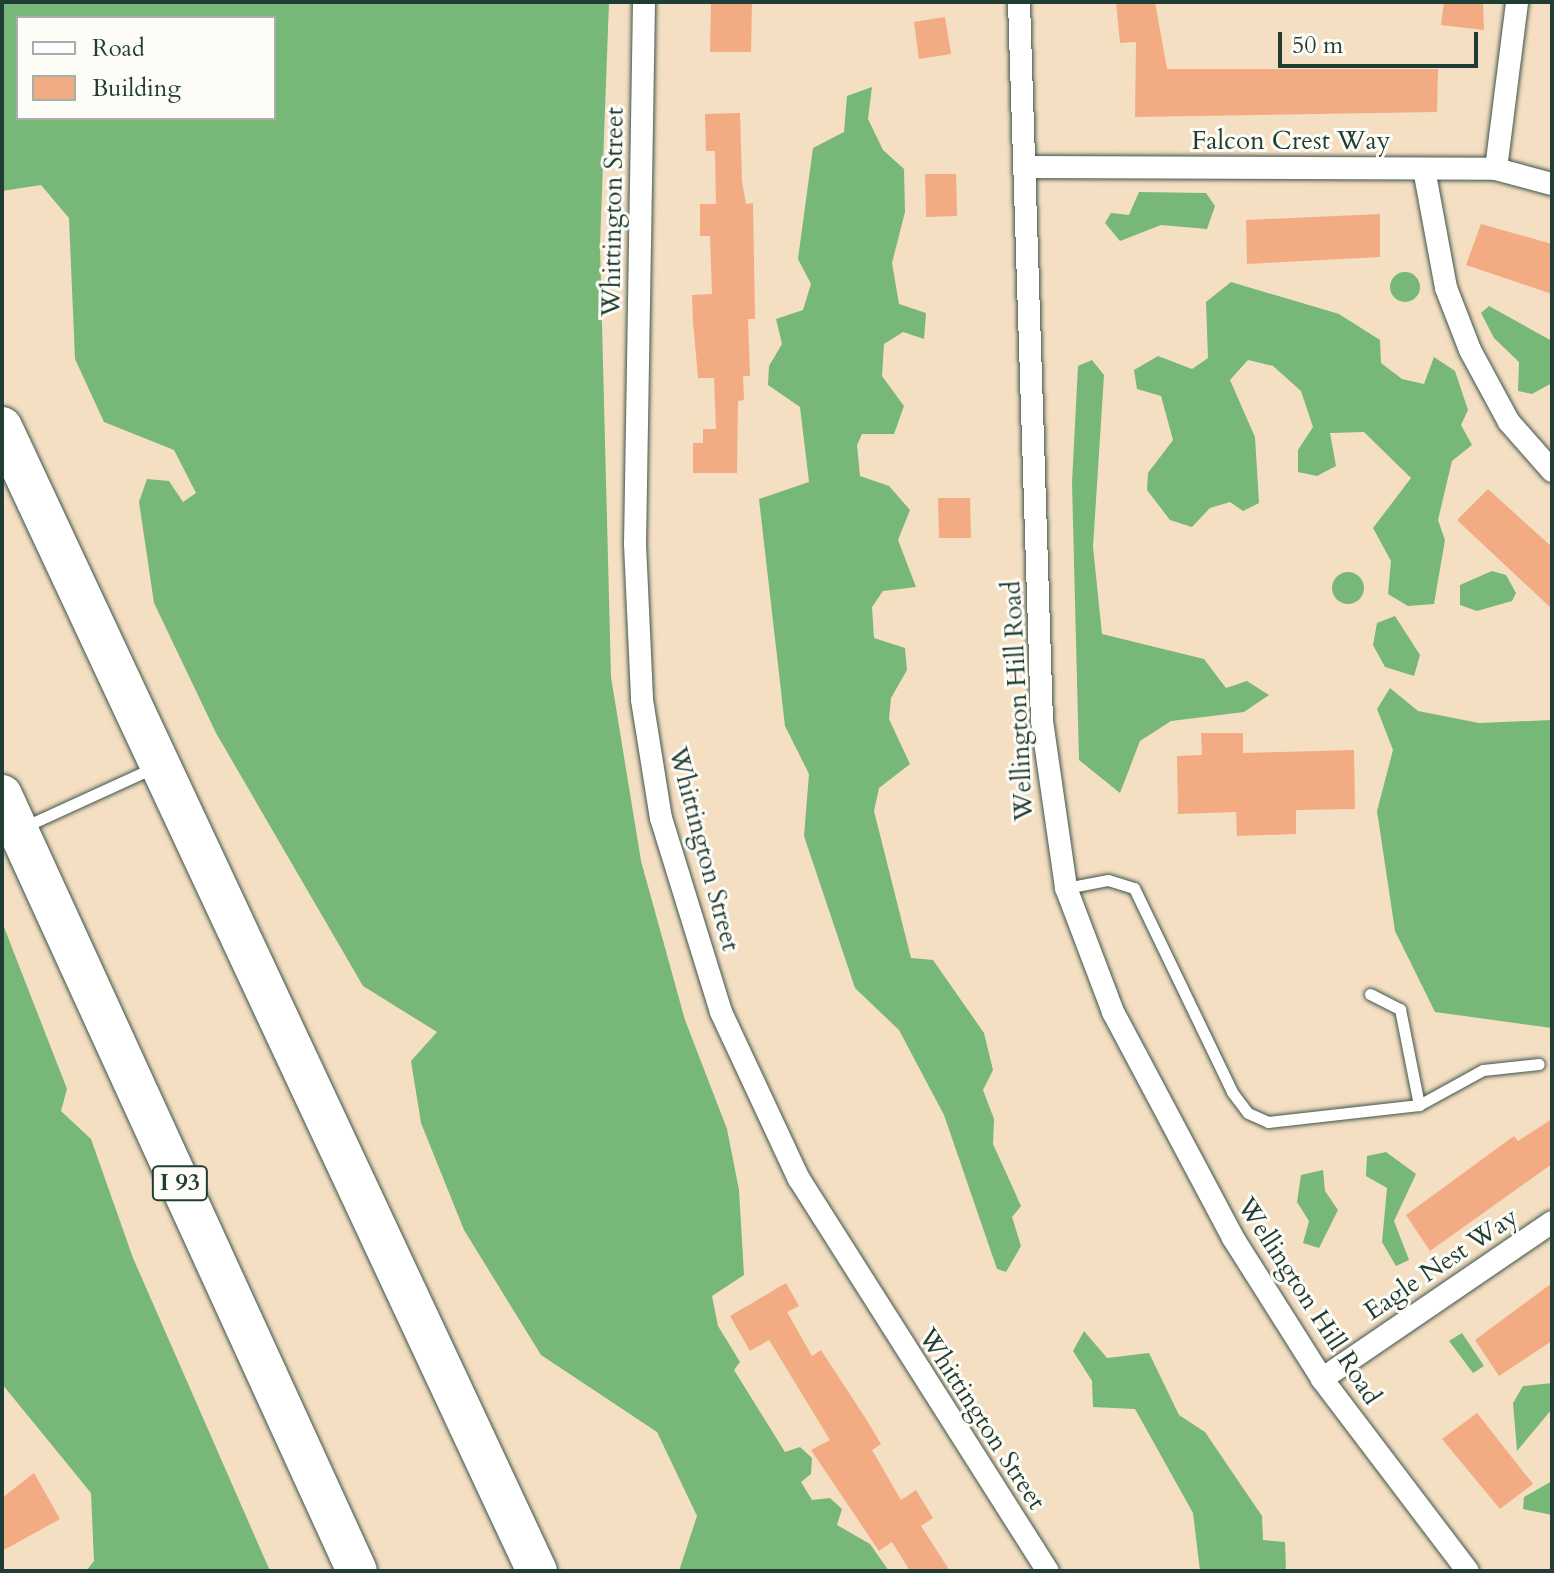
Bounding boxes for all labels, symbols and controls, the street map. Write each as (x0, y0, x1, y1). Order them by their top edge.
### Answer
legend (16, 16, 276, 120)
scale bar (1282, 16, 1482, 66)
text: 50 m (1292, 29, 1343, 62)
text: Road (92, 32, 145, 65)
text: Building (92, 72, 181, 105)
street label: Whittington Street (596, 107, 630, 317)
street label: Falcon Crest Way (1191, 125, 1391, 157)
street label: Wellington Hill Road (996, 580, 1040, 822)
street label: Whittington Street (662, 744, 746, 954)
road number: I 93 (150, 1163, 210, 1203)
street label: Wellington Hill Road (1230, 1192, 1388, 1410)
street label: Eagle Nest Way (1358, 1201, 1524, 1327)
street label: Whittington Street (912, 1322, 1052, 1516)

